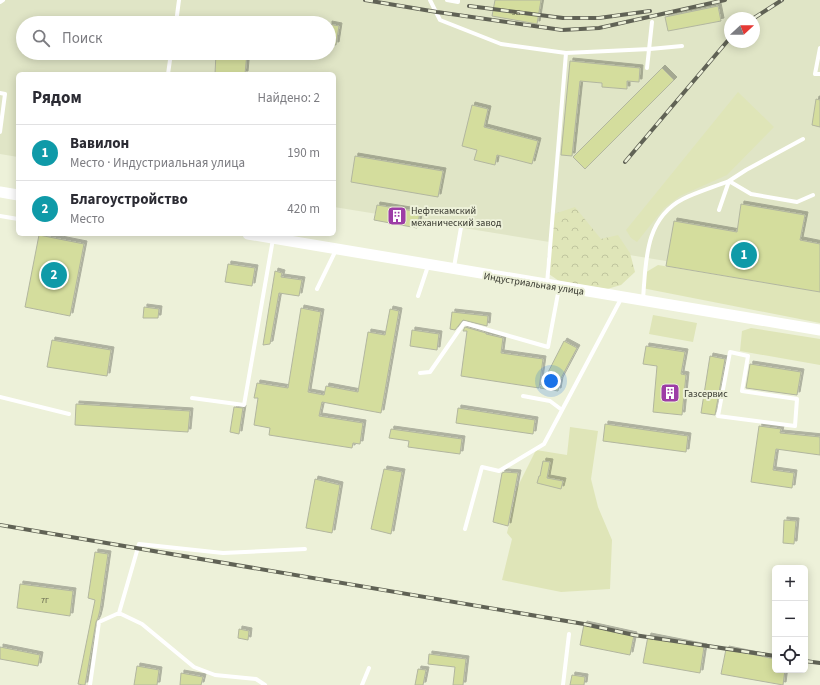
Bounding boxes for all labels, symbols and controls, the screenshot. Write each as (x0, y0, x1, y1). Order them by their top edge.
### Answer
house number: 9Б (512, 7, 521, 18)
north arrow (724, 12, 760, 48)
search box (16, 16, 336, 60)
icon: search (30, 27, 52, 49)
text: Поиск (62, 28, 103, 49)
text: Рядом (32, 86, 82, 110)
text: Найдено: 2 (258, 89, 320, 107)
text: Вавилон (70, 133, 129, 154)
text: 1 (42, 144, 48, 162)
text: 190 m (287, 144, 320, 162)
text: Место · Индустриальная улица (70, 154, 245, 172)
text: Благоустройство (70, 189, 188, 210)
text: 2 (42, 200, 48, 218)
text: 420 m (287, 200, 320, 218)
place label: Нефтекамский механический завод (411, 204, 502, 230)
building icon: Нефтекамский механический завод (386, 205, 408, 227)
text: Место (70, 210, 105, 228)
pin: 1 (731, 240, 757, 270)
pin: 2 (41, 260, 67, 290)
street label: Индустриальная улица (483, 269, 585, 299)
your location (541, 371, 561, 391)
building icon: Газсервис (659, 382, 681, 404)
place label: Газсервис (684, 387, 728, 401)
map controls (772, 565, 808, 673)
button: + (772, 565, 808, 601)
house number: 7Г (41, 595, 49, 606)
button: − (772, 601, 808, 637)
button: locate (772, 637, 808, 673)

